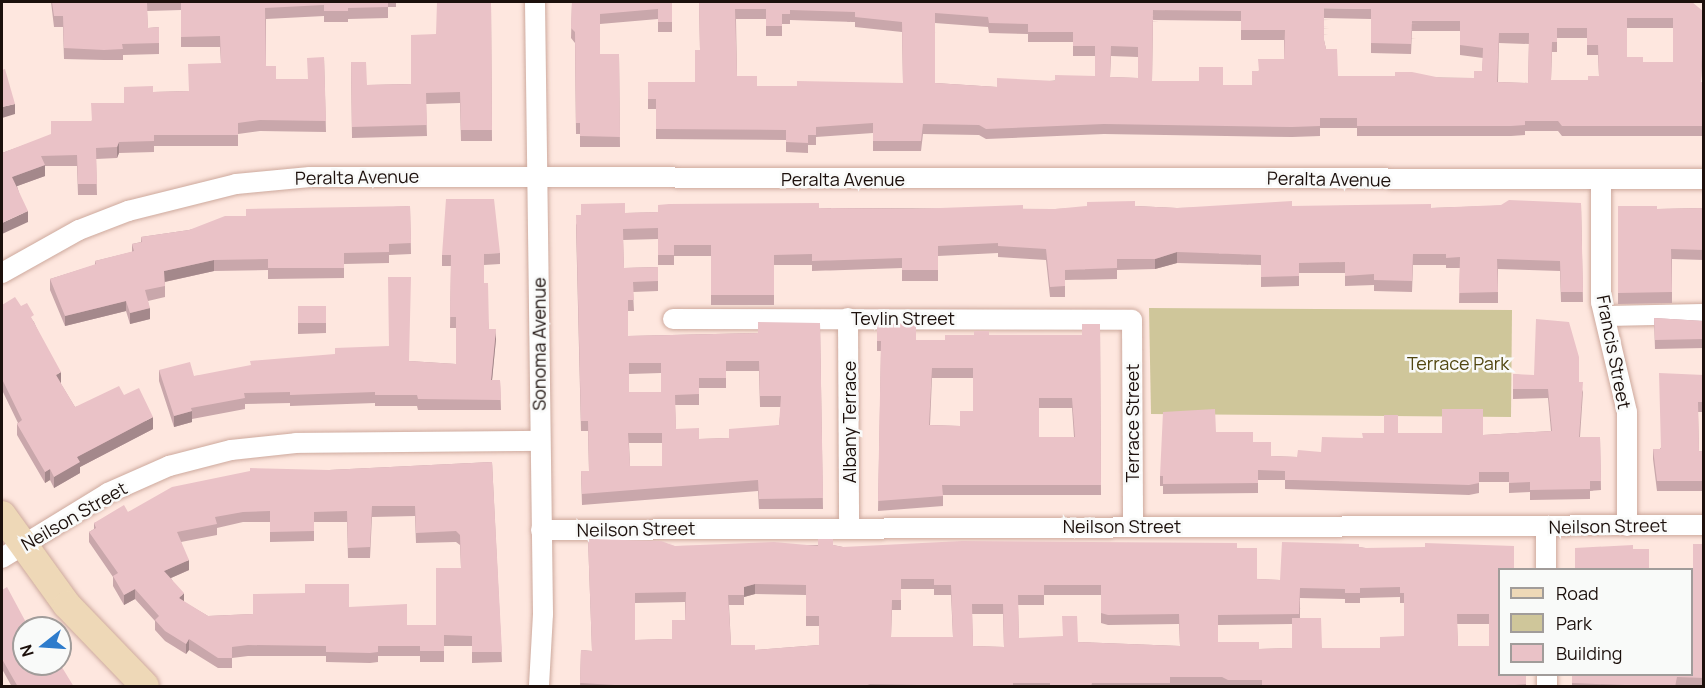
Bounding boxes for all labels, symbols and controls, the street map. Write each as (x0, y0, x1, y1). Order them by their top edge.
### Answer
street label: Peralta Avenue (295, 165, 419, 189)
street label: Peralta Avenue (1267, 167, 1391, 191)
street label: Peralta Avenue (781, 168, 905, 190)
street label: Sonoma Avenue (528, 277, 550, 411)
street label: Francis Street (1592, 293, 1636, 411)
street label: Tevlin Street (851, 307, 955, 329)
park label: Terrace Park (1407, 352, 1509, 374)
street label: Albany Terrace (838, 361, 860, 483)
street label: Terrace Street (1121, 363, 1143, 483)
street label: Neilson Street (17, 477, 131, 555)
street label: Neilson Street (1549, 514, 1667, 538)
street label: Neilson Street (1063, 515, 1181, 537)
street label: Neilson Street (577, 517, 695, 541)
legend (1498, 568, 1693, 676)
text: Road (1556, 581, 1599, 605)
text: Park (1556, 611, 1592, 635)
north arrow (12, 616, 72, 676)
text: Building (1556, 641, 1622, 665)
text: N (14, 642, 39, 659)

